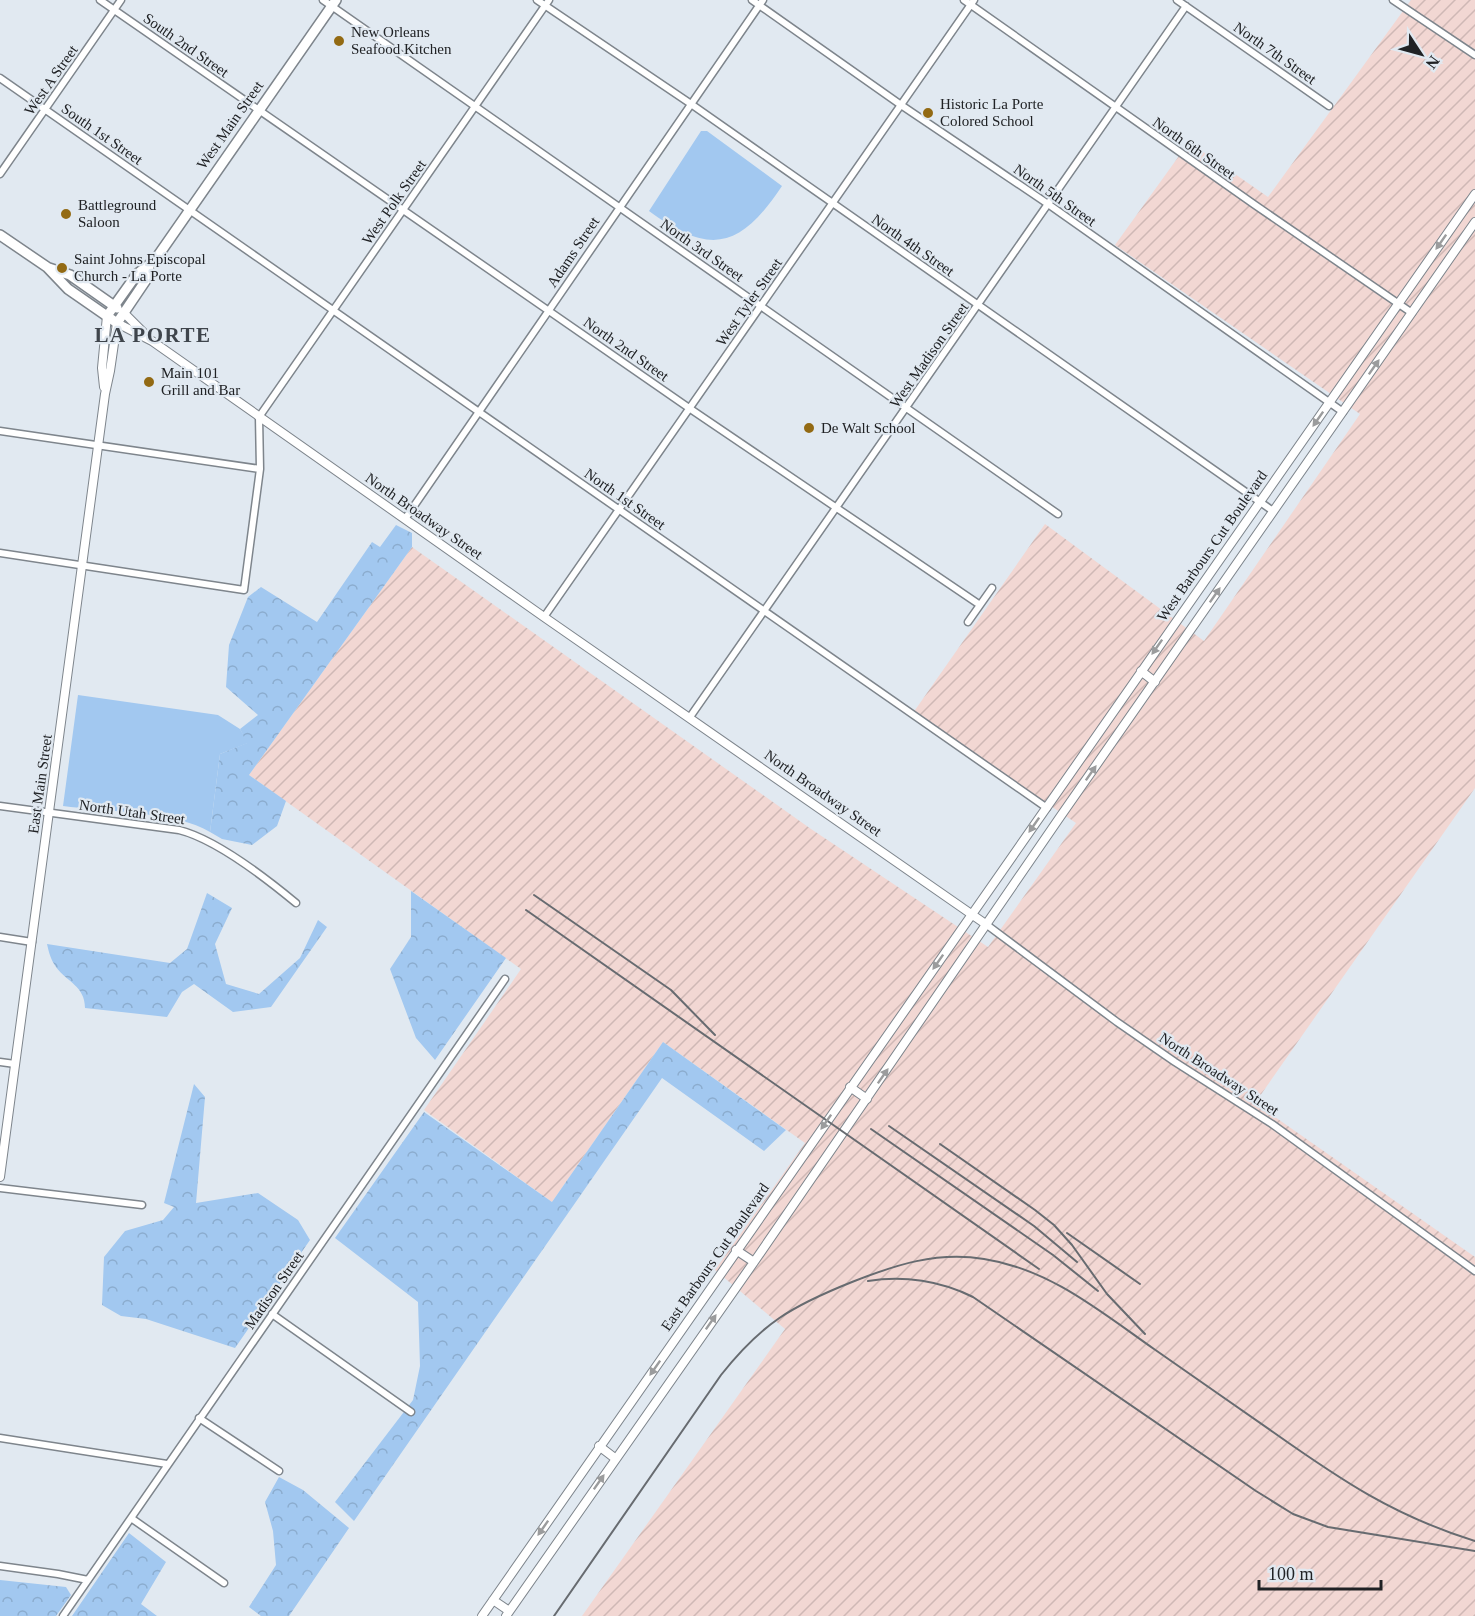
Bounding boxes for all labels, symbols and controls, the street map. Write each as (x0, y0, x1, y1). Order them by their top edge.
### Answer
street label: South 2nd Street (140, 10, 232, 81)
street label: North 7th Street (1231, 19, 1320, 88)
place label: New Orleans Seafood Kitchen (351, 24, 452, 57)
north arrow (1391, 24, 1451, 84)
marker: New Orleans Seafood Kitchen (332, 34, 346, 48)
street label: West A Street (21, 41, 81, 118)
text: N (1422, 53, 1443, 73)
street label: West Main Street (194, 77, 267, 172)
place label: Historic La Porte Colored School (940, 96, 1044, 129)
street label: South 1st Street (58, 100, 146, 168)
marker: Historic La Porte Colored School (921, 106, 935, 120)
street label: North 6th Street (1150, 114, 1239, 183)
street label: West Polk Street (359, 156, 430, 247)
street label: North 5th Street (1011, 161, 1100, 230)
place label: Battleground Saloon (78, 197, 157, 230)
marker: Battleground Saloon (59, 207, 73, 221)
street label: North 4th Street (869, 211, 958, 280)
street label: Adams Street (544, 213, 603, 290)
street label: North 3rd Street (657, 215, 747, 285)
one-way arrow (1435, 234, 1447, 250)
place label: Saint Johns Episcopal Church - La Porte (74, 251, 206, 284)
street label: West Tyler Street (713, 254, 786, 349)
marker: Saint Johns Episcopal Church - La Porte (55, 261, 69, 275)
street label: West Madison Street (887, 299, 972, 411)
street label: North 2nd Street (580, 314, 672, 385)
district label: LA PORTE (95, 323, 211, 347)
one-way arrow (1368, 359, 1380, 375)
place label: Main 101 Grill and Bar (161, 365, 240, 398)
marker: Main 101 Grill and Bar (142, 375, 156, 389)
one-way arrow (1312, 411, 1324, 427)
place label: De Walt School (821, 420, 915, 436)
marker: De Walt School (802, 421, 816, 435)
street label: North 1st Street (582, 465, 669, 533)
street label: West Barbours Cut Boulevard (1154, 467, 1270, 624)
street label: North Broadway Street (362, 470, 486, 563)
one-way arrow (1209, 588, 1221, 604)
one-way arrow (1151, 639, 1163, 655)
street label: East Main Street (25, 733, 55, 835)
street label: North Broadway Street (761, 747, 885, 840)
one-way arrow (1085, 765, 1097, 781)
street label: North Utah Street (78, 797, 187, 827)
one-way arrow (1028, 817, 1040, 833)
one-way arrow (933, 954, 944, 970)
street label: North Broadway Street (1156, 1029, 1282, 1119)
one-way arrow (877, 1068, 888, 1084)
one-way arrow (820, 1113, 832, 1129)
street label: East Barbours Cut Boulevard (658, 1180, 772, 1334)
street label: Madison Street (241, 1247, 307, 1332)
one-way arrow (705, 1315, 717, 1330)
one-way arrow (650, 1360, 661, 1376)
one-way arrow (593, 1474, 605, 1490)
one-way arrow (537, 1519, 549, 1535)
scale bar (1259, 1553, 1380, 1591)
text: 100 m (1268, 1564, 1314, 1584)

